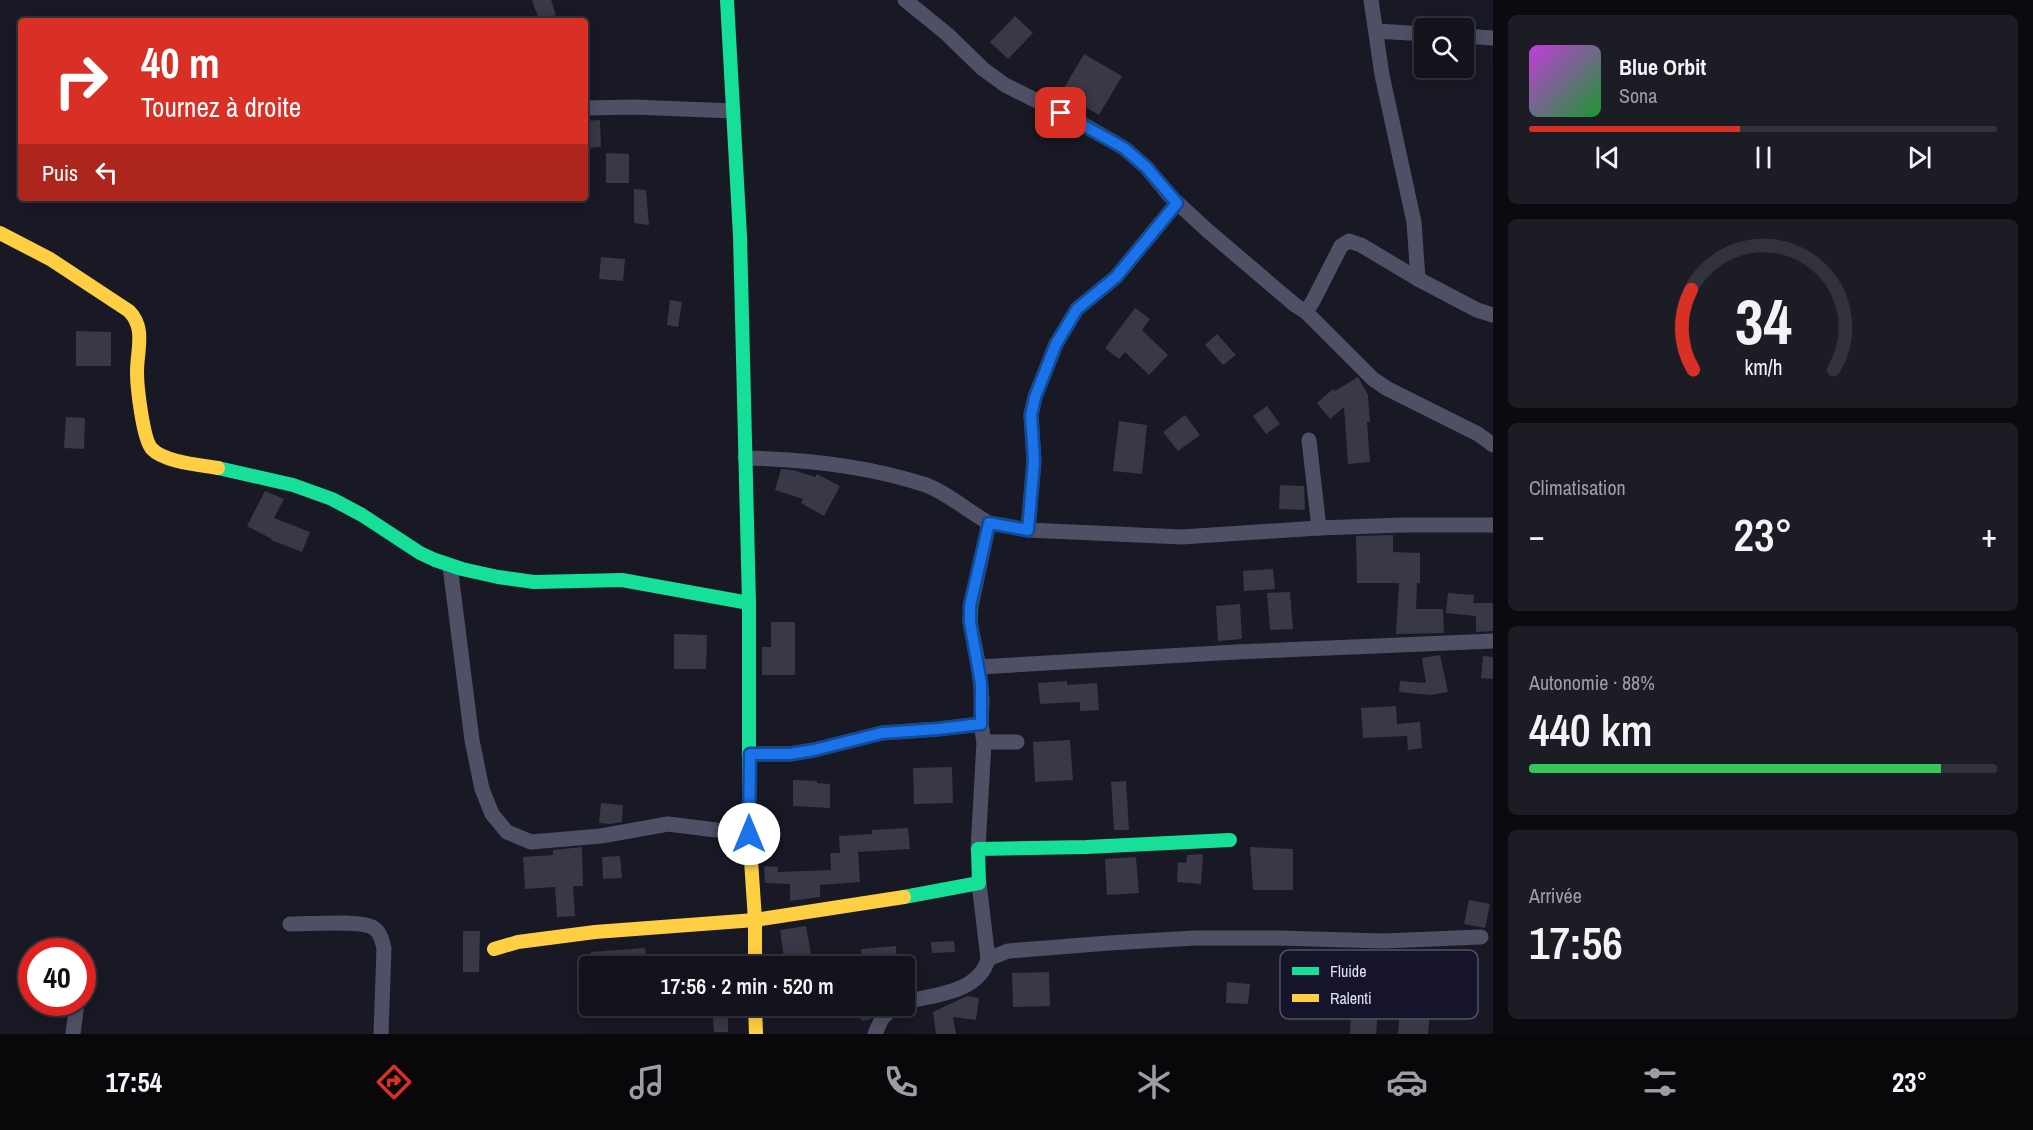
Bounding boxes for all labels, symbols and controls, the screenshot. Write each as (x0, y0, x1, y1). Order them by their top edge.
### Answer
map controls (1414, 18, 1474, 78)
button: search (1414, 18, 1474, 78)
text: 40 m (141, 35, 220, 91)
icon: right (42, 42, 120, 120)
text: Blue Orbit (1619, 52, 1706, 82)
text: Sona (1619, 82, 1657, 109)
pin (1035, 87, 1086, 138)
text: Tournez à droite (141, 89, 301, 125)
icon: arrive (1044, 96, 1077, 129)
icon: previous (1591, 141, 1624, 174)
icon: pause (1747, 141, 1780, 174)
icon: next (1903, 141, 1936, 174)
icon: left (90, 156, 123, 189)
text: Puis (42, 158, 78, 188)
text: 34 (1735, 279, 1791, 363)
text: km/h (1744, 354, 1782, 383)
text: Climatisation (1529, 474, 1626, 501)
text: 23° (1733, 504, 1793, 565)
text: − (1529, 513, 1545, 557)
text: + (1981, 513, 1997, 557)
text: Autonomie · 88% (1529, 669, 1655, 696)
text: 440 km (1529, 699, 1653, 760)
position arrow (717, 802, 781, 866)
text: Arrivée (1529, 882, 1582, 909)
text: 17:56 (1529, 912, 1623, 973)
speed limit sign: 40 (18, 938, 96, 1016)
legend (1280, 950, 1478, 1019)
text: Fluide (1330, 960, 1366, 982)
text: 17:56 · 2 min · 520 m (660, 971, 834, 1001)
text: Ralenti (1330, 987, 1372, 1009)
icon: directions (373, 1061, 415, 1103)
icon: music (626, 1061, 668, 1103)
icon: phone (880, 1061, 922, 1103)
icon: climate (1133, 1061, 1175, 1103)
icon: car (1386, 1061, 1428, 1103)
icon: filters (1639, 1061, 1681, 1103)
text: 17:54 (106, 1064, 162, 1100)
text: 23° (1892, 1064, 1927, 1100)

